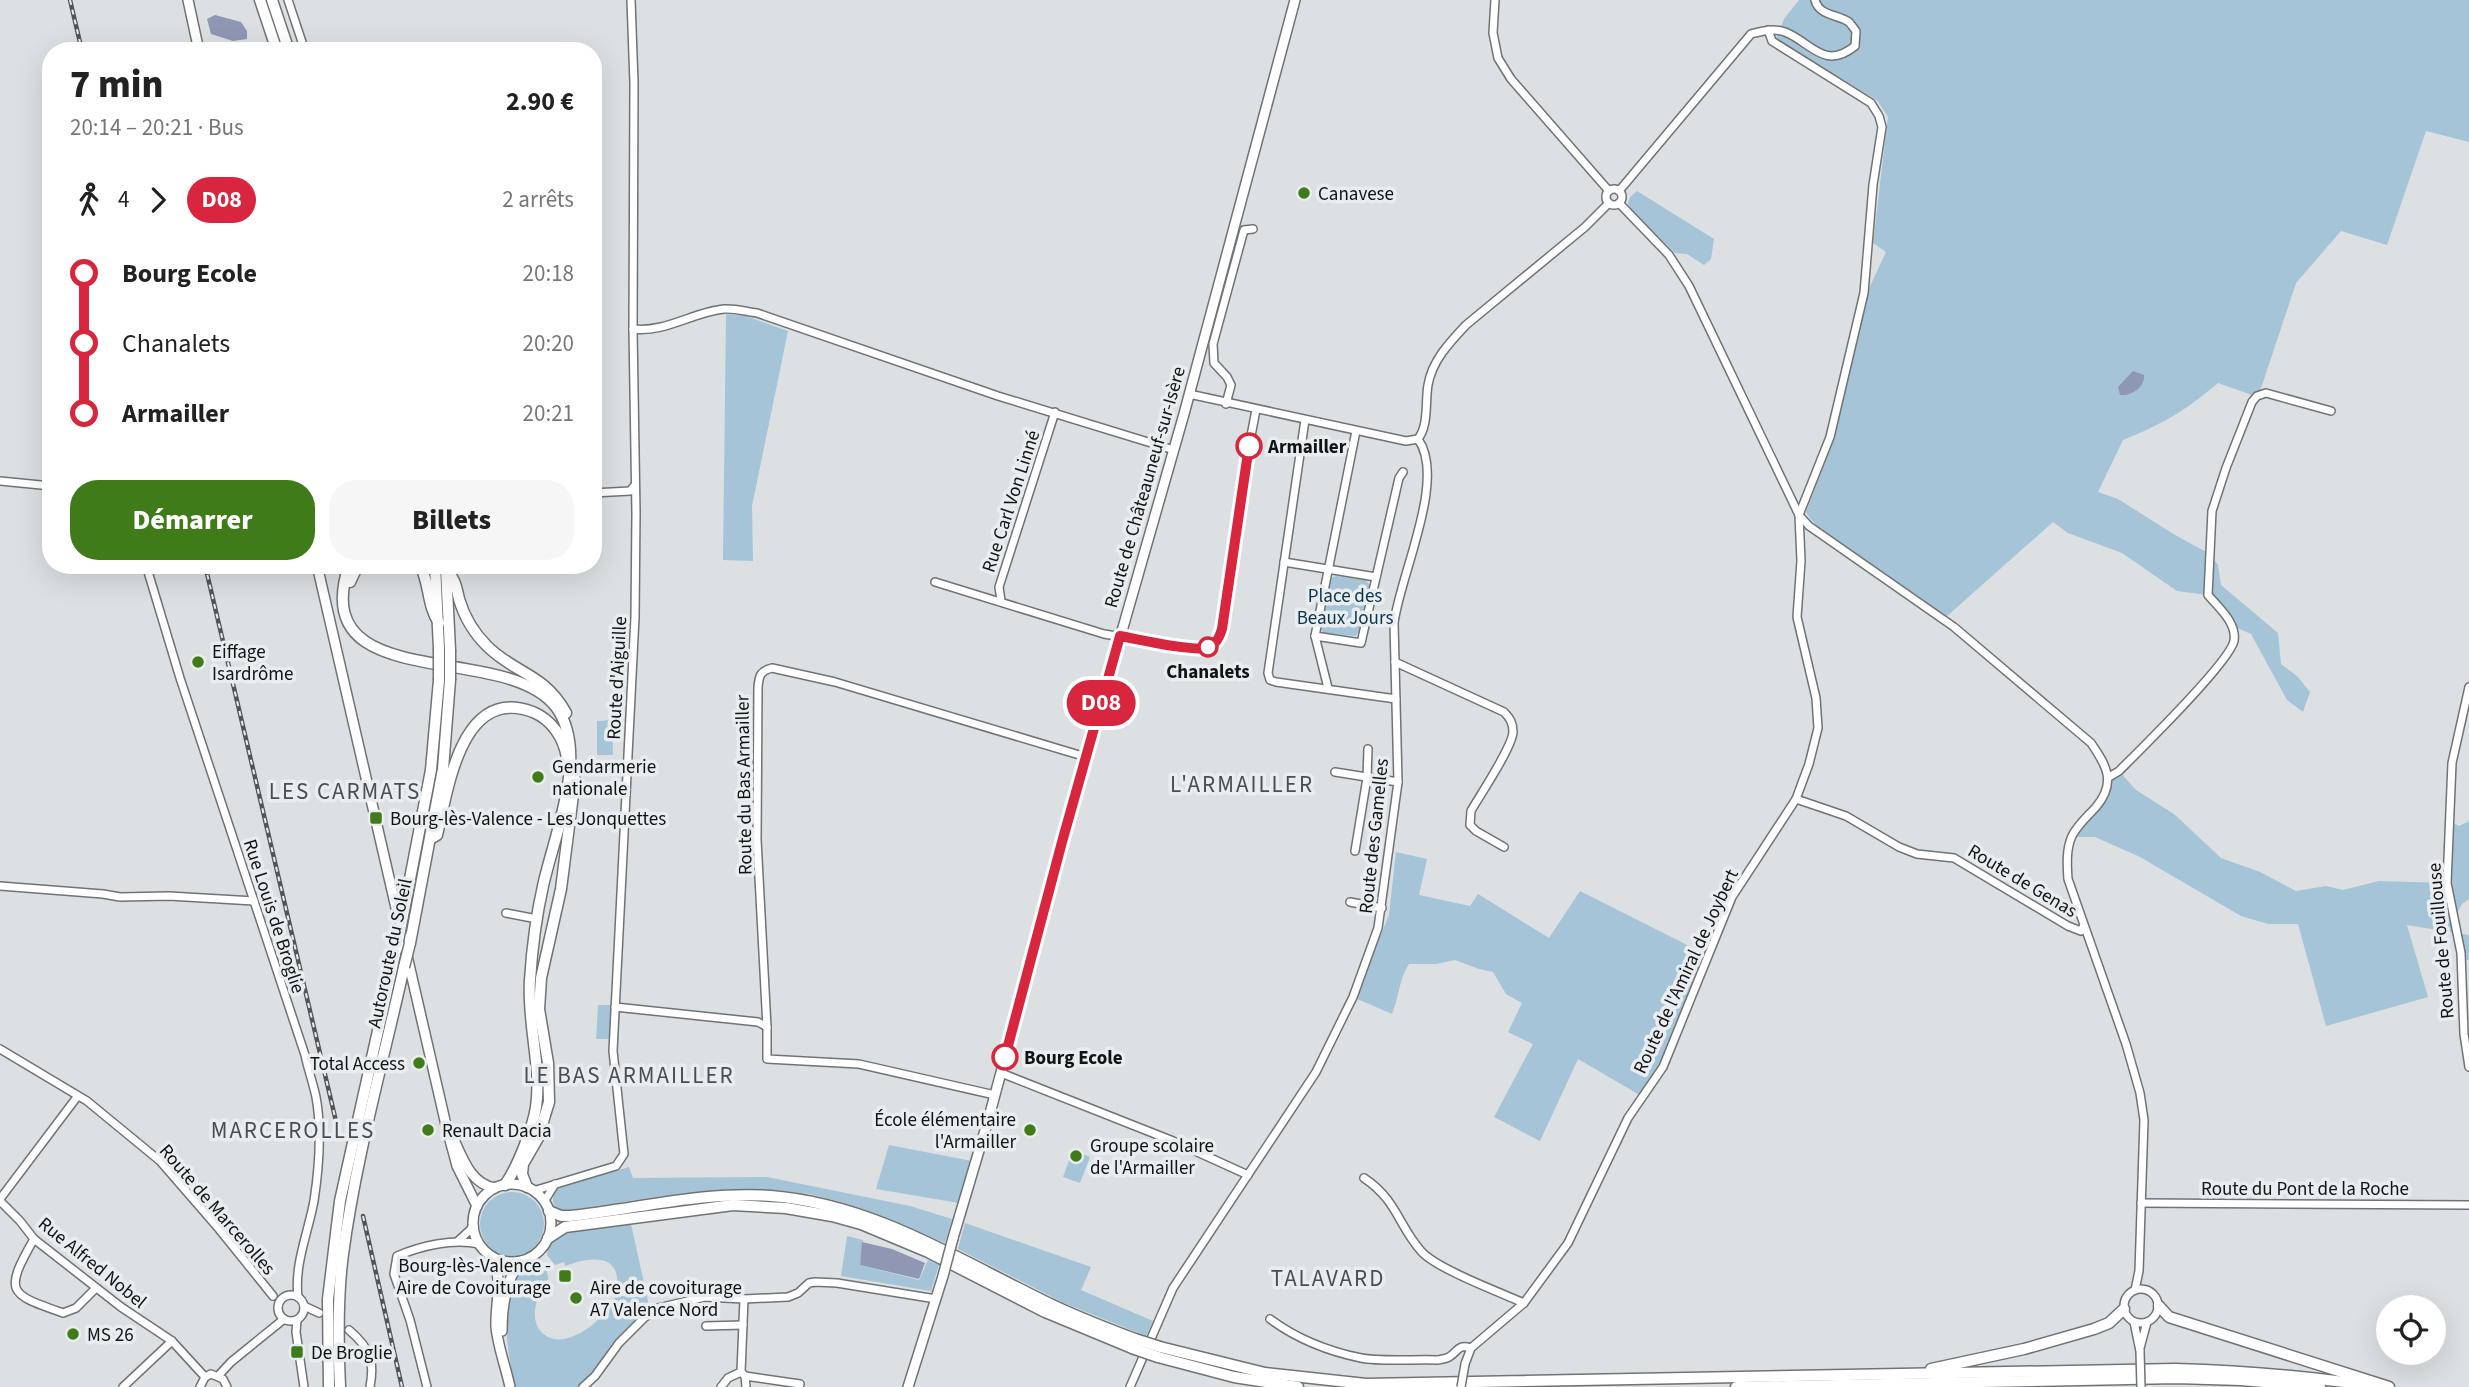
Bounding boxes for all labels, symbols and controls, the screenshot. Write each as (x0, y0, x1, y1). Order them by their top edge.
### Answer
text: 7 min (70, 58, 163, 112)
text: 2.90 € (506, 83, 574, 120)
text: 20:14 – 20:21 · Bus (70, 111, 244, 144)
icon: walk (70, 181, 108, 219)
icon: forward (139, 181, 177, 219)
place label: Canavese (1318, 181, 1394, 208)
text: D08 (201, 182, 242, 217)
text: 4 (118, 183, 129, 216)
text: 2 arrêts (502, 183, 574, 216)
marker: Canavese (1296, 185, 1312, 201)
text: Bourg Ecole (122, 255, 257, 292)
text: 20:18 (523, 257, 574, 290)
text: Chanalets (122, 325, 230, 362)
text: 20:20 (523, 327, 574, 360)
street label: Route de Châteauneuf-sur-Isère (1098, 364, 1193, 611)
text: Armailler (122, 395, 229, 432)
text: 20:21 (523, 397, 574, 430)
street label: Rue Carl Von Linné (976, 427, 1047, 576)
marker: Armailler (1236, 433, 1262, 459)
place label: Armailler (1267, 434, 1347, 461)
button: Démarrer (70, 480, 315, 560)
button: Billets (329, 480, 574, 560)
park label: Place des Beaux Jours (1297, 583, 1393, 632)
street label: Route d'Aiguille (601, 616, 634, 740)
marker: Chanalets (1198, 637, 1218, 657)
place label: Eiffage Isardrôme (212, 639, 293, 688)
marker: Eiffage Isardrôme (190, 654, 206, 670)
place label: Chanalets (1166, 659, 1250, 686)
line badge: D08 (1061, 680, 1141, 726)
text: D08 (1081, 685, 1121, 720)
street label: Route du Bas Armailler (729, 694, 760, 875)
place label: Gendarmerie nationale (552, 754, 656, 803)
street label: Route des Gamelles (1353, 757, 1396, 915)
district label: L'ARMAILLER (1170, 768, 1314, 801)
marker: Gendarmerie nationale (530, 769, 546, 785)
district label: LES CARMATS (269, 775, 421, 808)
place label: Bourg-lès-Valence - Les Jonquettes (390, 806, 666, 833)
marker: Bourg-lès-Valence - Les Jonquettes (368, 810, 384, 826)
street label: Rue Louis de Broglie (236, 836, 311, 997)
street label: Route de Genas (1962, 838, 2082, 925)
street label: Route de Fouillouse (2421, 862, 2462, 1020)
street label: Route de l'Amiral de Joybert (1627, 864, 1746, 1078)
street label: Autoroute du Soleil (361, 876, 420, 1031)
marker: Bourg Ecole (992, 1044, 1018, 1070)
place label: Bourg Ecole (1024, 1045, 1123, 1072)
place label: Total Access (310, 1051, 405, 1078)
marker: Total Access (411, 1055, 427, 1071)
district label: LE BAS ARMAILLER (523, 1059, 735, 1092)
place label: École élémentaire l'Armailler (874, 1107, 1016, 1156)
district label: MARCEROLLES (211, 1114, 375, 1147)
place label: Renault Dacia (442, 1118, 552, 1145)
marker: Renault Dacia (420, 1122, 436, 1138)
marker: École élémentaire l'Armailler (1022, 1122, 1038, 1138)
place label: Groupe scolaire de l'Armailler (1090, 1133, 1214, 1182)
street label: Route de Marcerolles (152, 1139, 281, 1281)
marker: Groupe scolaire de l'Armailler (1068, 1148, 1084, 1164)
street label: Route du Pont de la Roche (2201, 1176, 2409, 1203)
street label: Rue Alfred Nobel (32, 1211, 152, 1315)
place label: Bourg-lès-Valence - Aire de Covoiturage (397, 1253, 551, 1302)
district label: TALAVARD (1271, 1262, 1385, 1295)
marker: Bourg-lès-Valence - Aire de Covoiturage (557, 1268, 573, 1284)
place label: Aire de covoiturage A7 Valence Nord (590, 1275, 742, 1324)
marker: Aire de covoiturage A7 Valence Nord (568, 1290, 584, 1306)
map controls (2376, 1295, 2446, 1365)
button: locate (2376, 1295, 2446, 1365)
place label: MS 26 (87, 1322, 134, 1349)
marker: MS 26 (65, 1326, 81, 1342)
place label: De Broglie (311, 1340, 392, 1367)
marker: De Broglie (289, 1344, 305, 1360)

